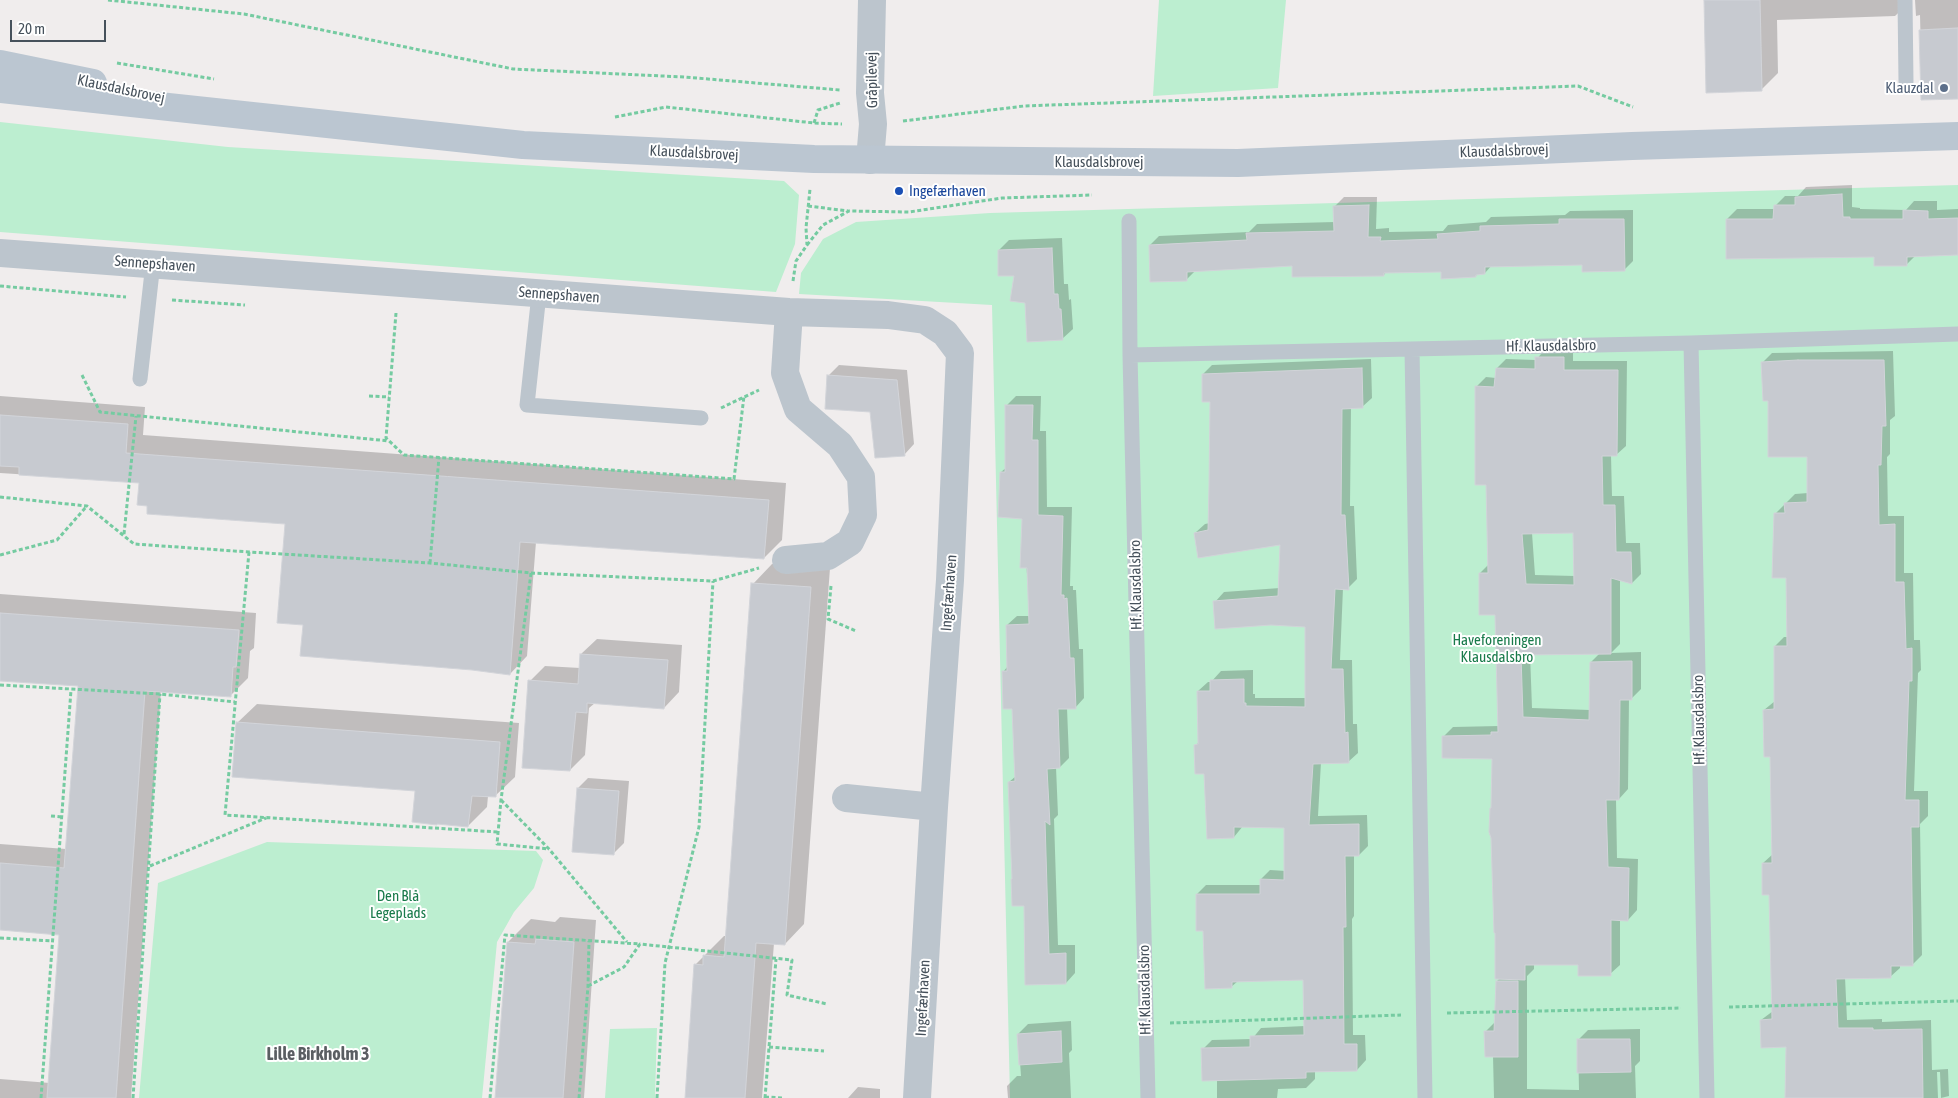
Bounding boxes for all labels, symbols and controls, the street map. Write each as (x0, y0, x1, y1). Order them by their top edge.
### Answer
scale bar (12, 10, 109, 42)
text: 20 m (18, 20, 45, 37)
street label: Gråpilevej (863, 52, 881, 108)
street label: Klausdalsbrovej (76, 71, 166, 107)
place label: Klauzdal (1885, 79, 1934, 97)
marker: Klauzdal (1938, 82, 1950, 94)
street label: Klausdalsbrovej (1459, 140, 1549, 162)
street label: Klausdalsbrovej (649, 142, 739, 164)
street label: Klausdalsbrovej (1055, 153, 1143, 171)
place label: Ingefærhaven (909, 182, 986, 200)
marker: Ingefærhaven (893, 185, 905, 197)
street label: Sennepshaven (114, 252, 196, 276)
street label: Sennepshaven (518, 283, 600, 307)
street label: Hf. Klausdalsbro (1506, 336, 1596, 356)
street label: Hf. Klausdalsbro (1126, 540, 1146, 630)
street label: Ingefærhaven (937, 554, 961, 632)
park label: Haveforeningen Klausdalsbro (1452, 631, 1542, 666)
street label: Hf. Klausdalsbro (1689, 675, 1709, 765)
park label: Den Blå Legeplads (370, 887, 426, 922)
street label: Hf. Klausdalsbro (1135, 945, 1155, 1035)
street label: Ingefærhaven (912, 959, 934, 1037)
district label: Lille Birkholm 3 (267, 1043, 369, 1065)

